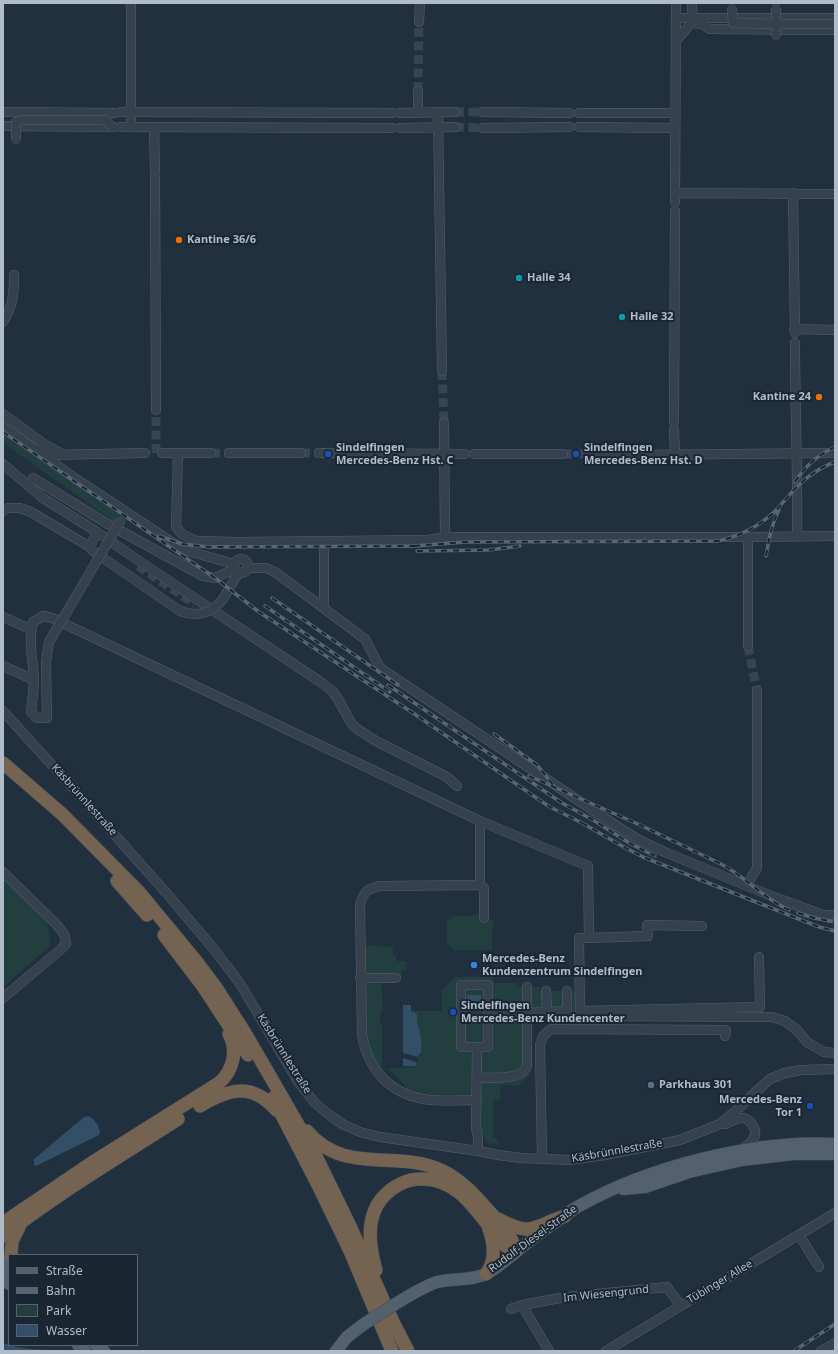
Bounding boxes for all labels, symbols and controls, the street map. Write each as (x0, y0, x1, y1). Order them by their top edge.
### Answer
place label: Kantine 36/6 (187, 233, 256, 247)
marker: Kantine 36/6 (174, 235, 184, 245)
place label: Halle 34 (527, 271, 571, 285)
marker: Halle 34 (514, 273, 524, 283)
place label: Halle 32 (630, 310, 674, 324)
marker: Halle 32 (617, 312, 627, 322)
place label: Kantine 24 (753, 390, 811, 404)
marker: Kantine 24 (814, 392, 824, 402)
place label: Sindelfingen Mercedes-Benz Hst. C (336, 441, 453, 467)
place label: Sindelfingen Mercedes-Benz Hst. D (584, 441, 702, 467)
marker: Sindelfingen Mercedes-Benz Hst. C (323, 449, 333, 459)
marker: Sindelfingen Mercedes-Benz Hst. D (571, 449, 581, 459)
street label: Käsbrünnlestraße (48, 761, 120, 839)
place label: Mercedes-Benz Kundenzentrum Sindelfingen (482, 952, 642, 978)
marker: Mercedes-Benz Kundenzentrum Sindelfingen (469, 960, 479, 970)
place label: Sindelfingen Mercedes-Benz Kundencenter (461, 999, 625, 1025)
marker: Sindelfingen Mercedes-Benz Kundencenter (448, 1007, 458, 1017)
street label: Käsbrünnlestraße (254, 1012, 314, 1096)
place label: Parkhaus 301 (659, 1078, 732, 1092)
marker: Parkhaus 301 (646, 1080, 656, 1090)
place label: Mercedes-Benz Tor 1 (719, 1093, 802, 1119)
marker: Mercedes-Benz Tor 1 (805, 1101, 815, 1111)
street label: Käsbrünnlestraße (571, 1137, 663, 1165)
street label: Rudolf-Diesel-Straße (486, 1203, 580, 1275)
legend (8, 1254, 138, 1346)
street label: Tübinger Allee (685, 1257, 755, 1307)
text: Straße (46, 1262, 83, 1279)
text: Bahn (46, 1282, 75, 1299)
street label: Im Wiesengrund (563, 1283, 649, 1305)
text: Park (46, 1302, 71, 1319)
text: Wasser (46, 1322, 87, 1339)

